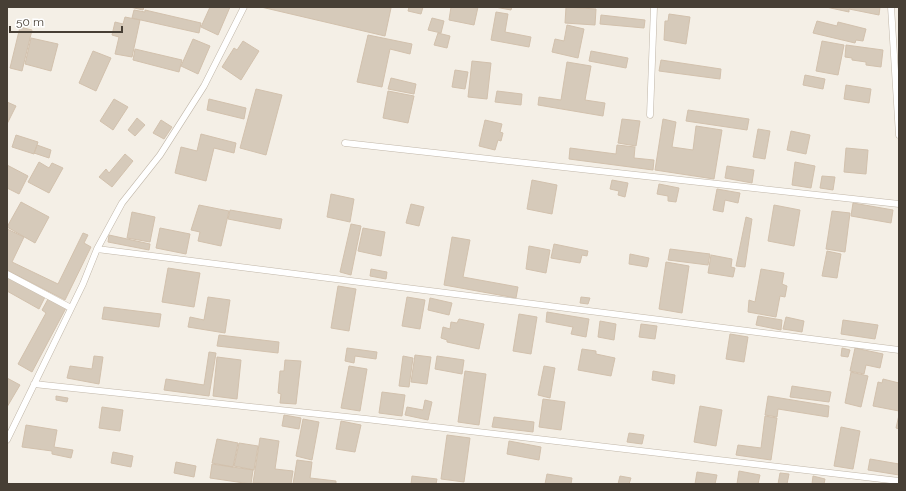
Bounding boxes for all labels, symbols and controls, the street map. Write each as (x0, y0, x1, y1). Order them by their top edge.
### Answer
scale bar (10, 8, 122, 34)
text: 50 m (16, 15, 44, 29)

